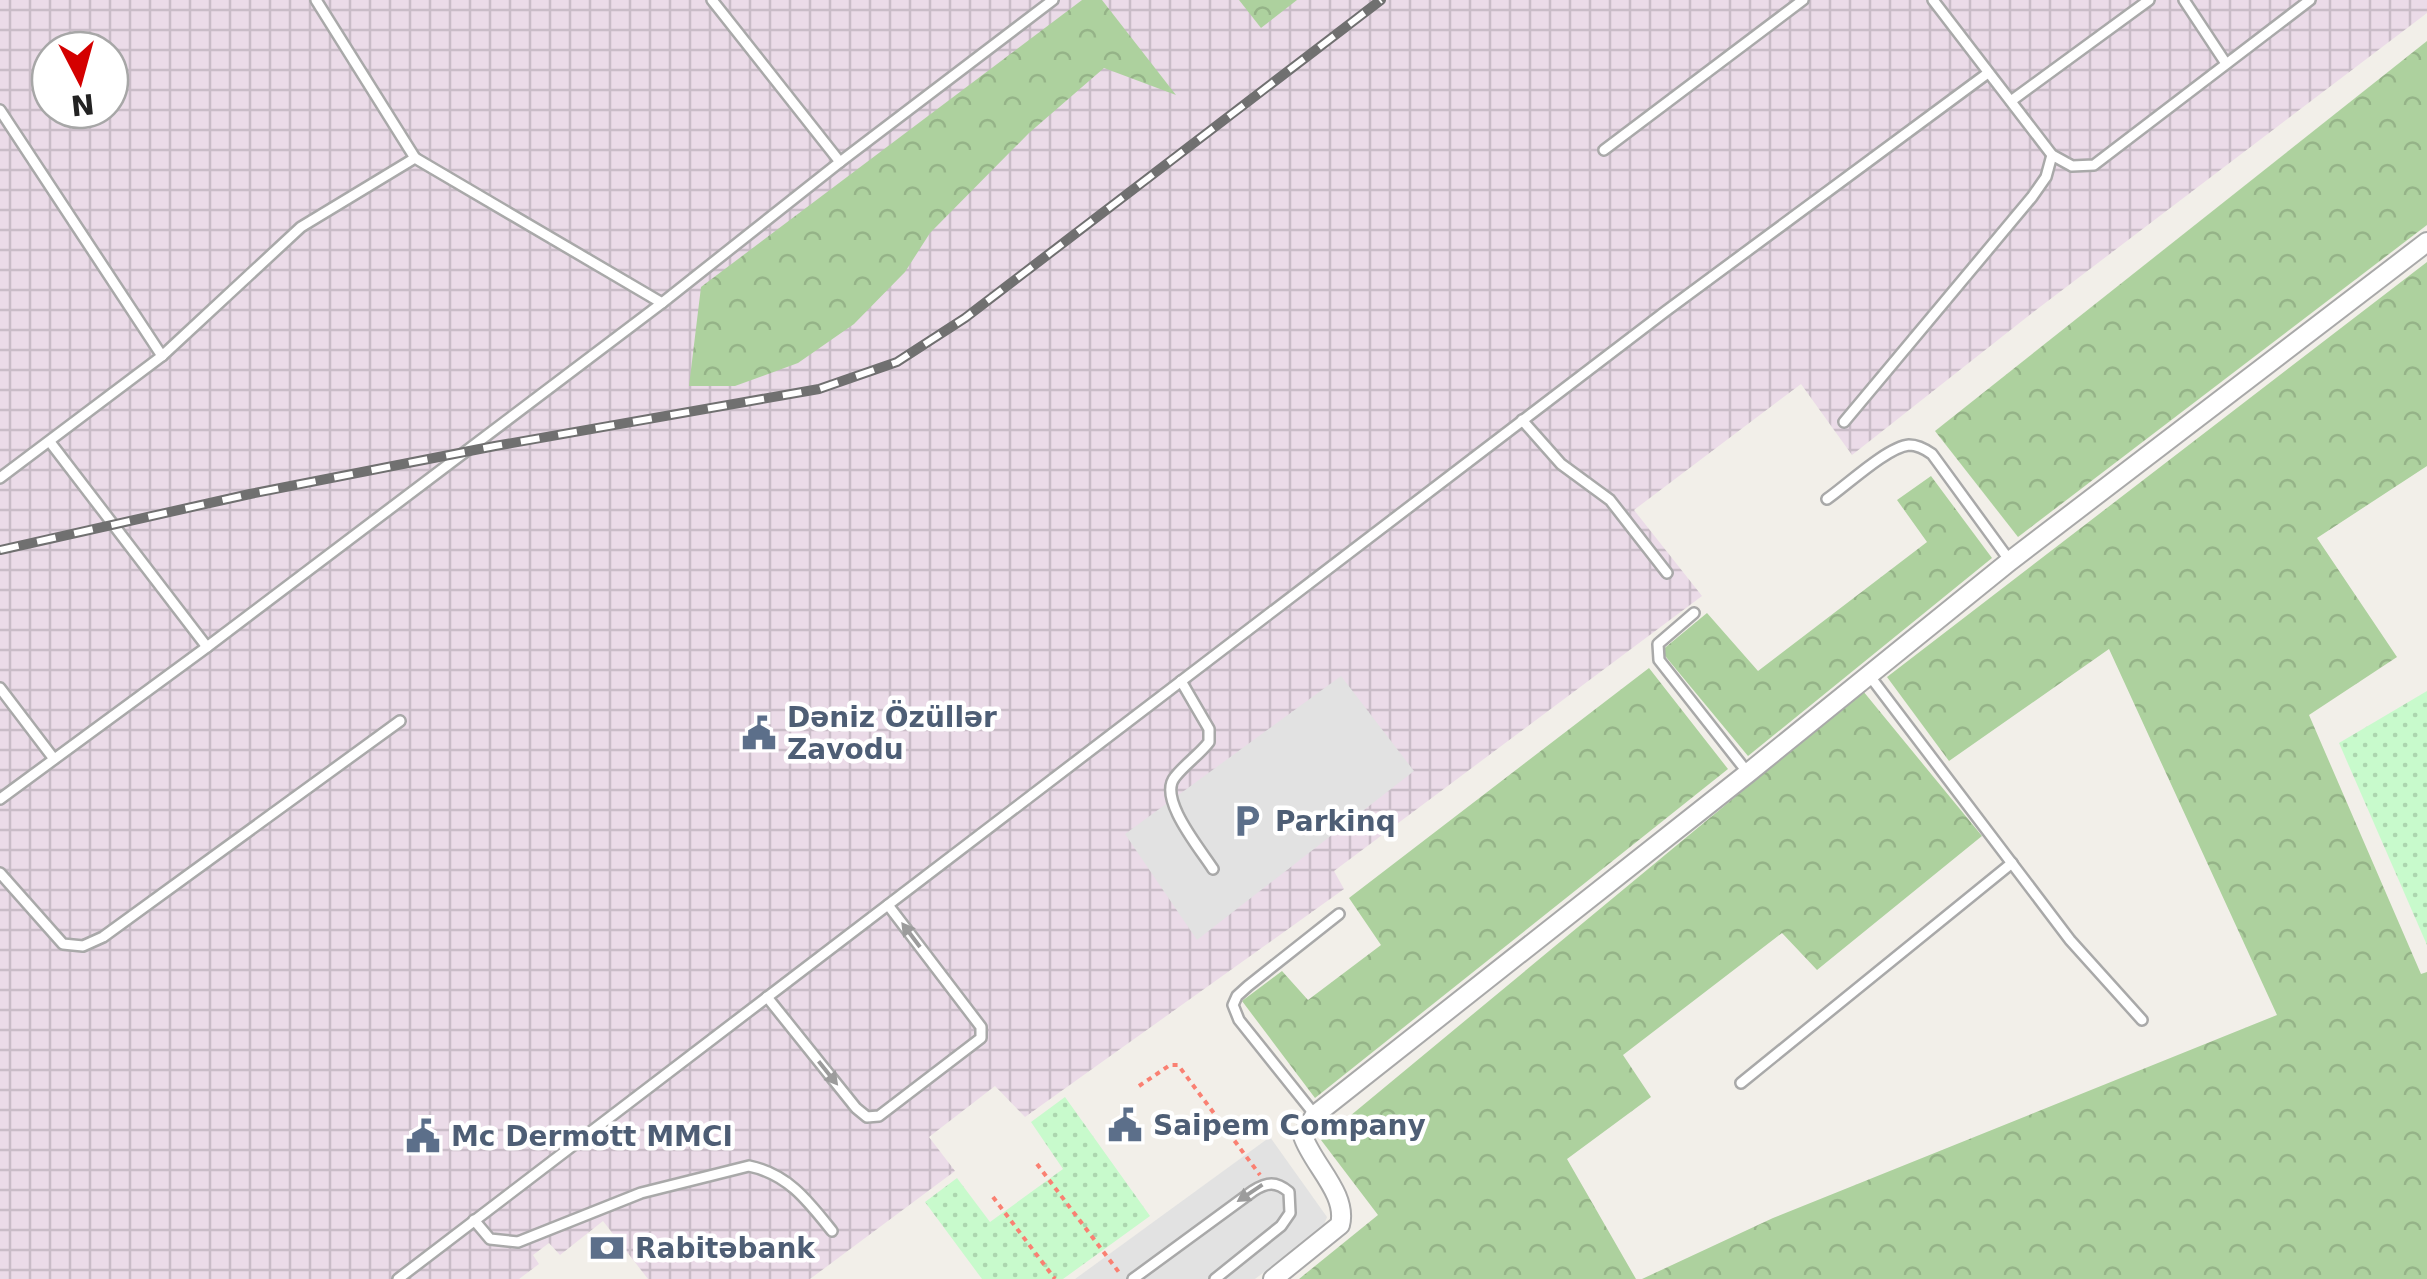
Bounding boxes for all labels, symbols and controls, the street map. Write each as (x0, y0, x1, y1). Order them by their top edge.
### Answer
north arrow (30, 30, 130, 130)
text: N (69, 87, 96, 122)
place label: Dəniz Özüllər Zavodu (787, 700, 997, 766)
public building icon: Dəniz Özüllər Zavodu (740, 714, 778, 752)
parking icon: Parkinq (1228, 802, 1266, 840)
place label: Parkinq (1275, 805, 1396, 838)
one-way arrow (901, 922, 922, 948)
one-way arrow (817, 1061, 838, 1086)
public building icon: Saipem Company (1106, 1106, 1144, 1144)
place label: Saipem Company (1153, 1109, 1426, 1142)
public building icon: Mc Dermott MMCI (404, 1117, 442, 1155)
place label: Mc Dermott MMCI (451, 1120, 733, 1153)
one-way arrow (1237, 1183, 1264, 1202)
bank icon: Rabitəbank (588, 1229, 626, 1267)
place label: Rabitəbank (635, 1232, 816, 1265)

